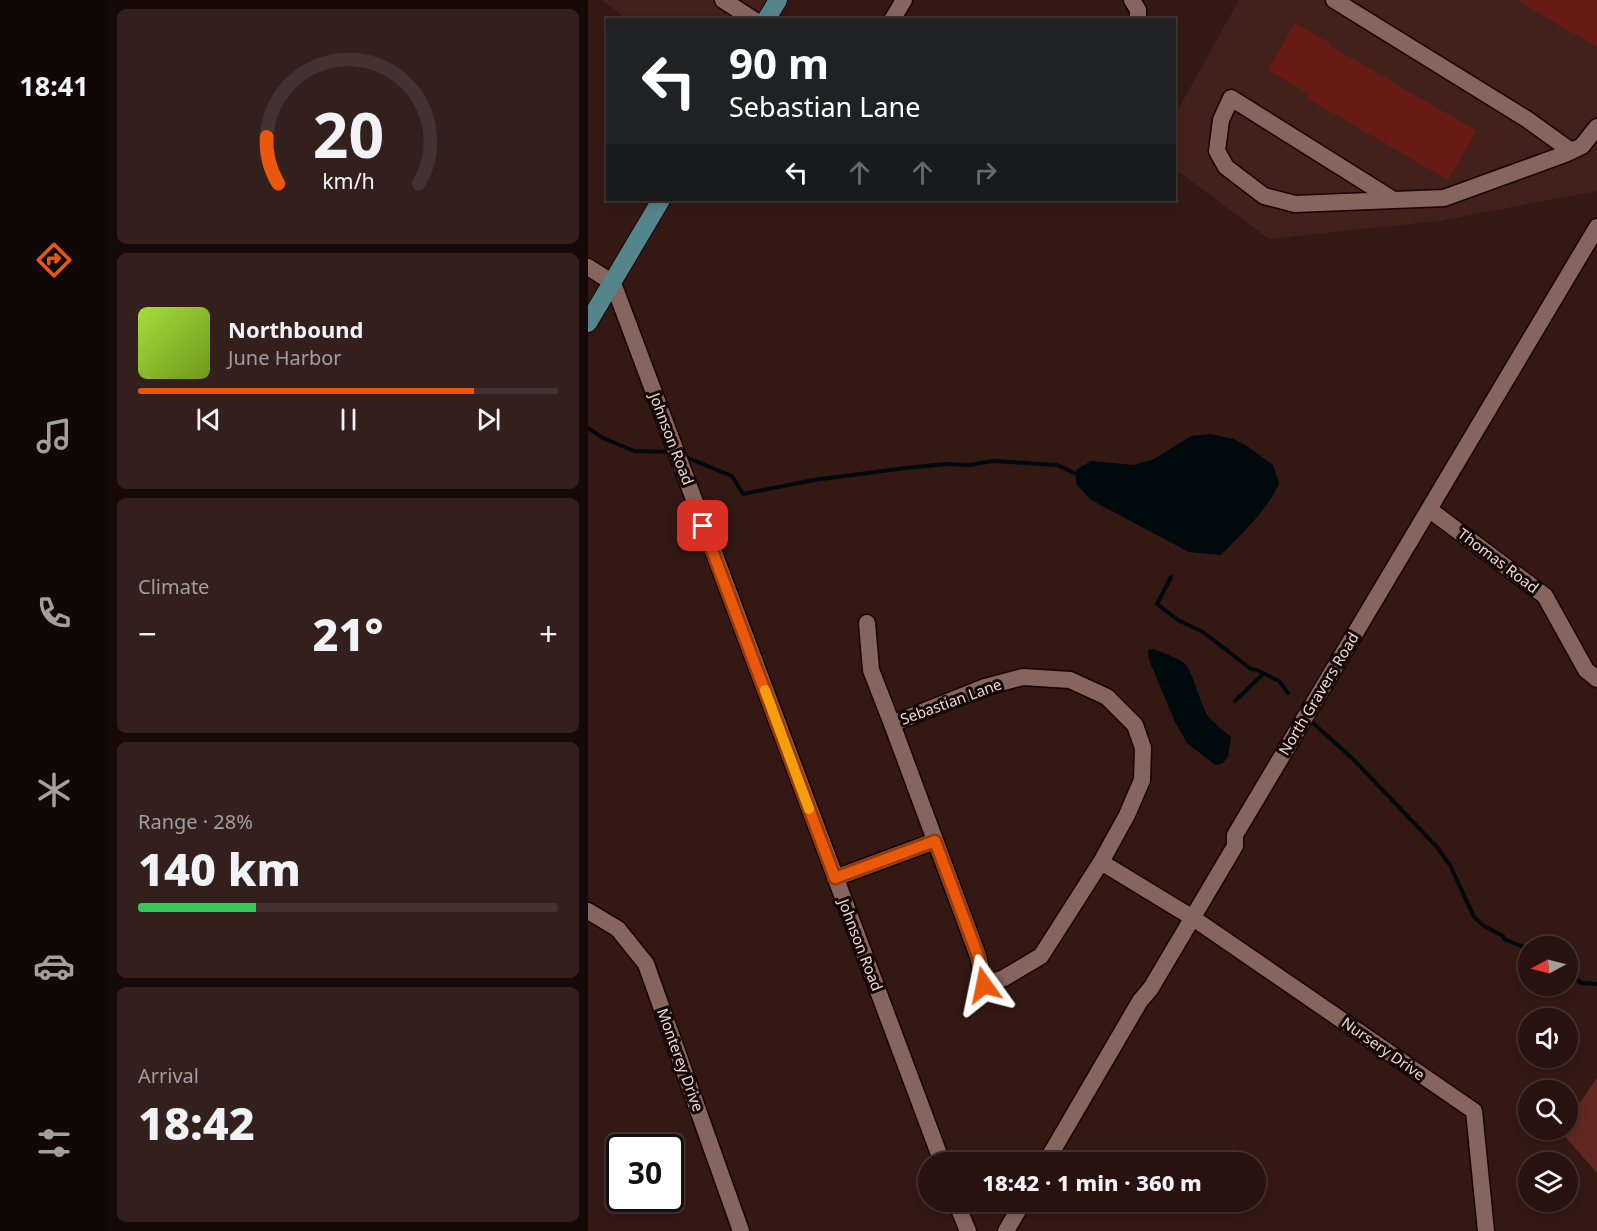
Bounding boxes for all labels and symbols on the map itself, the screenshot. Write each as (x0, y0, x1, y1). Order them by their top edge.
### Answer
street label: Johnson Road (644, 388, 699, 488)
pin (677, 500, 728, 551)
street label: Thomas Road (1454, 523, 1543, 597)
street label: North Gravers Road (1274, 628, 1363, 759)
street label: Sebastian Lane (897, 673, 1004, 729)
street label: Johnson Road (833, 894, 888, 994)
north arrow (1518, 936, 1578, 996)
position arrow (952, 953, 1016, 1017)
street label: Monterey Drive (653, 1005, 709, 1114)
street label: Nursery Drive (1338, 1012, 1429, 1084)
speed limit sign: 30 (606, 1134, 684, 1212)

